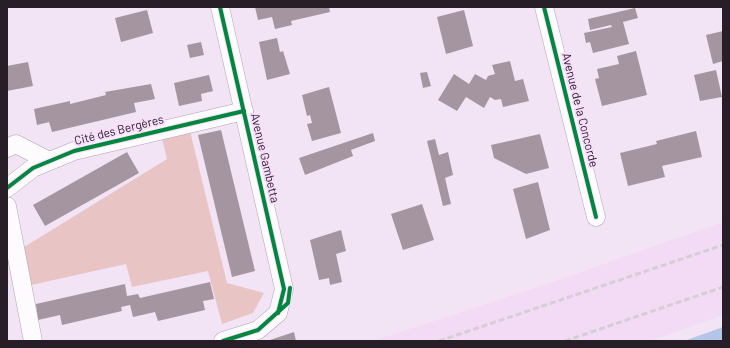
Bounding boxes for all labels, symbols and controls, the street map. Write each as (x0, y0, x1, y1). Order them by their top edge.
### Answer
street label: Avenue de la Concorde (560, 51, 602, 168)
street label: Cité des Bergères (73, 111, 165, 147)
street label: Avenue Gambetta (249, 112, 283, 204)

